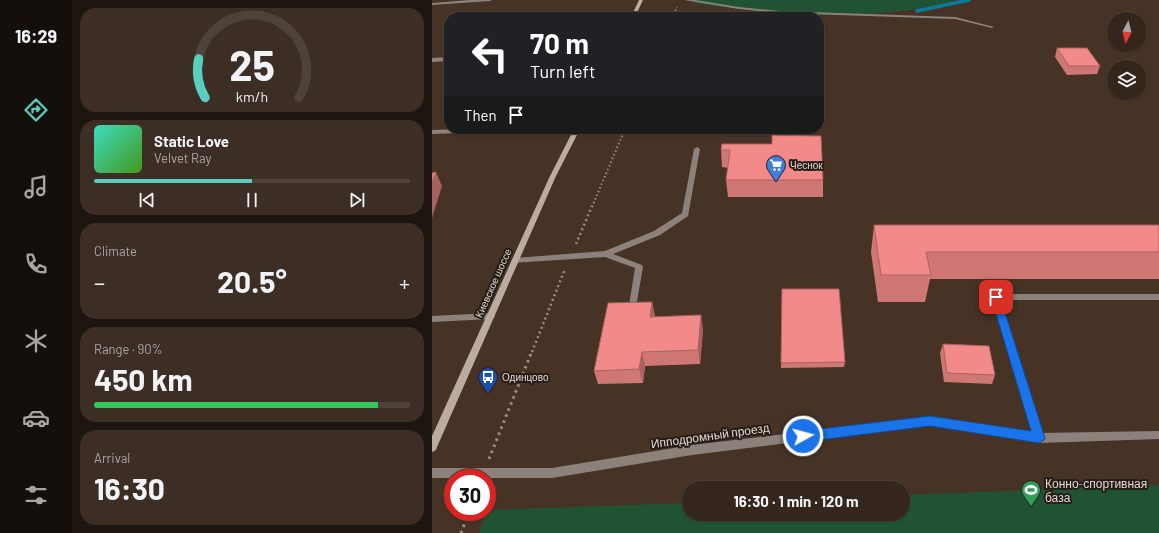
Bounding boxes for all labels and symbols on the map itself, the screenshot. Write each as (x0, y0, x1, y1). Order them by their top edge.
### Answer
north arrow (1107, 12, 1147, 52)
supermarket icon: Чеснок (765, 154, 787, 182)
place label: Чеснок (790, 159, 823, 171)
street label: Киевское шоссе (472, 246, 514, 319)
pin (979, 280, 1013, 314)
bus stop icon: Одинцово (477, 366, 499, 394)
place label: Одинцово (502, 371, 549, 383)
position arrow (782, 415, 824, 457)
street label: Ипподромный проезд (650, 420, 770, 451)
speed limit sign: 30 (444, 469, 496, 521)
place label: Конно-спортивная база (1045, 476, 1147, 504)
sports icon: Конно-спортивная база (1020, 479, 1042, 507)

